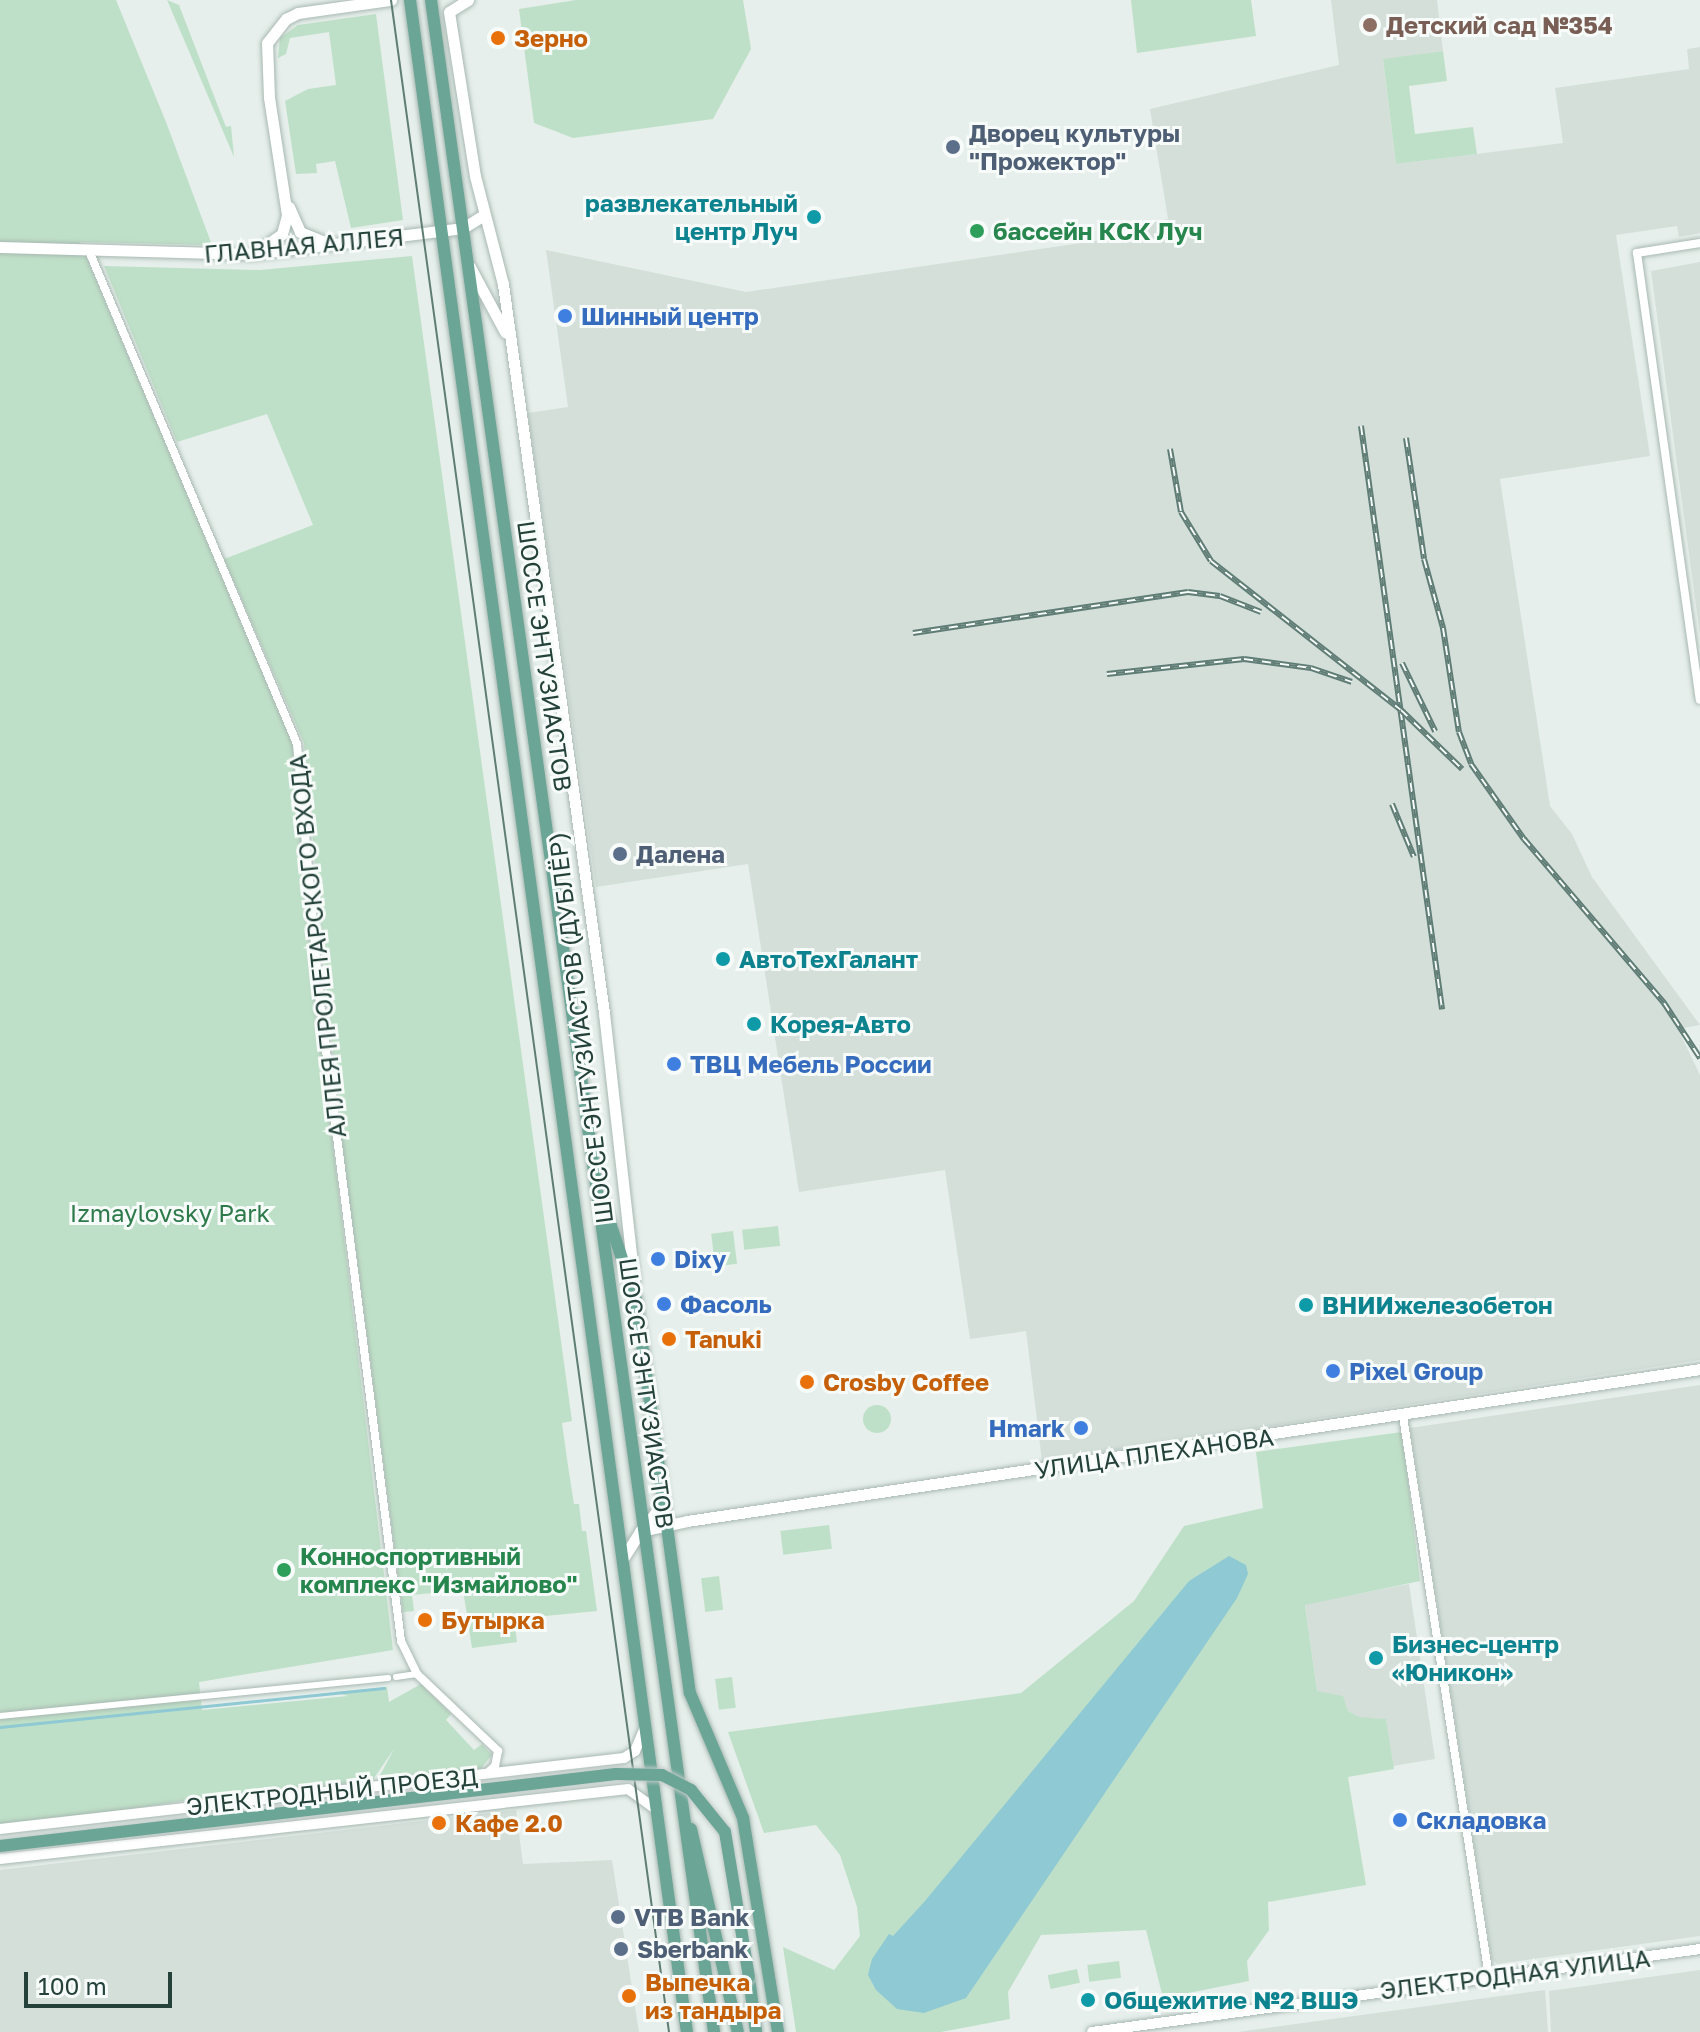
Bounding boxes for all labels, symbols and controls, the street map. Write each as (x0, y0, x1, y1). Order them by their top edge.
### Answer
place label: Детский сад №354 (1386, 11, 1613, 39)
marker: Детский сад №354 (1361, 16, 1379, 34)
place label: Зерно (514, 24, 588, 52)
marker: Зерно (489, 29, 507, 47)
place label: Дворец культуры "Прожектор" (969, 119, 1180, 175)
marker: Дворец культуры "Прожектор" (944, 138, 962, 156)
place label: развлекательный центр Луч (585, 189, 798, 245)
marker: развлекательный центр Луч (805, 208, 823, 226)
place label: бассейн КСК Луч (993, 217, 1203, 245)
street label: ГЛАВНАЯ АЛЛЕЯ (203, 222, 405, 268)
marker: бассейн КСК Луч (968, 222, 986, 240)
place label: Шинный центр (581, 302, 759, 330)
marker: Шинный центр (556, 307, 574, 325)
street label: ШОССЕ ЭНТУЗИАСТОВ (512, 519, 578, 793)
street label: АЛЛЕЯ ПРОЛЕТАРСКОГО ВХОДА (283, 753, 351, 1139)
street label: ШОССЕ ЭНТУЗИАСТОВ (ДУБЛЁР) (542, 831, 618, 1225)
place label: Далена (636, 840, 725, 868)
marker: Далена (611, 845, 629, 863)
place label: АвтоТехГалант (739, 945, 918, 973)
marker: АвтоТехГалант (714, 950, 732, 968)
place label: Корея-Авто (770, 1010, 911, 1038)
marker: Корея-Авто (745, 1015, 763, 1033)
place label: ТВЦ Мебель России (690, 1050, 932, 1078)
marker: ТВЦ Мебель России (665, 1055, 683, 1073)
park label: Izmaylovsky Park (70, 1199, 270, 1227)
place label: Dixy (674, 1245, 726, 1273)
marker: Dixy (649, 1250, 667, 1268)
street label: ШОССЕ ЭНТУЗИАСТОВ (614, 1256, 680, 1530)
place label: Фасоль (680, 1290, 772, 1318)
place label: ВНИИжелезобетон (1322, 1291, 1553, 1319)
marker: Фасоль (655, 1295, 673, 1313)
marker: ВНИИжелезобетон (1297, 1296, 1315, 1314)
place label: Tanuki (685, 1325, 762, 1353)
marker: Tanuki (660, 1330, 678, 1348)
place label: Pixel Group (1349, 1357, 1483, 1385)
marker: Pixel Group (1324, 1362, 1342, 1380)
place label: Crosby Coffee (823, 1368, 989, 1396)
marker: Crosby Coffee (798, 1373, 816, 1391)
place label: Hmark (989, 1414, 1065, 1442)
marker: Hmark (1072, 1419, 1090, 1437)
street label: УЛИЦА ПЛЕХАНОВА (1033, 1422, 1275, 1484)
place label: Конноспортивный комплекс "Измайлово" (300, 1542, 578, 1598)
marker: Конноспортивный комплекс "Измайлово" (275, 1561, 293, 1579)
place label: Бутырка (441, 1606, 545, 1634)
marker: Бутырка (416, 1611, 434, 1629)
place label: Бизнес-центр «Юникон» (1392, 1630, 1559, 1686)
marker: Бизнес-центр «Юникон» (1367, 1649, 1385, 1667)
street label: ЭЛЕКТРОДНЫЙ ПРОЕЗД (185, 1761, 479, 1821)
place label: Складовка (1416, 1806, 1546, 1834)
place label: Кафе 2.0 (455, 1809, 563, 1837)
marker: Складовка (1391, 1811, 1409, 1829)
marker: Кафе 2.0 (430, 1814, 448, 1832)
place label: VTB Bank (634, 1903, 749, 1931)
marker: VTB Bank (609, 1908, 627, 1926)
place label: Sberbank (637, 1935, 748, 1963)
marker: Sberbank (612, 1940, 630, 1958)
street label: ЭЛЕКТРОДНАЯ УЛИЦА (1378, 1943, 1652, 2005)
scale bar (28, 1956, 176, 2006)
place label: Выпечка из тандыра (645, 1968, 781, 2024)
text: 100 m (38, 1971, 107, 2000)
place label: Общежитие №2 ВШЭ (1104, 1986, 1359, 2014)
marker: Выпечка из тандыра (620, 1987, 638, 2005)
marker: Общежитие №2 ВШЭ (1079, 1991, 1097, 2009)

